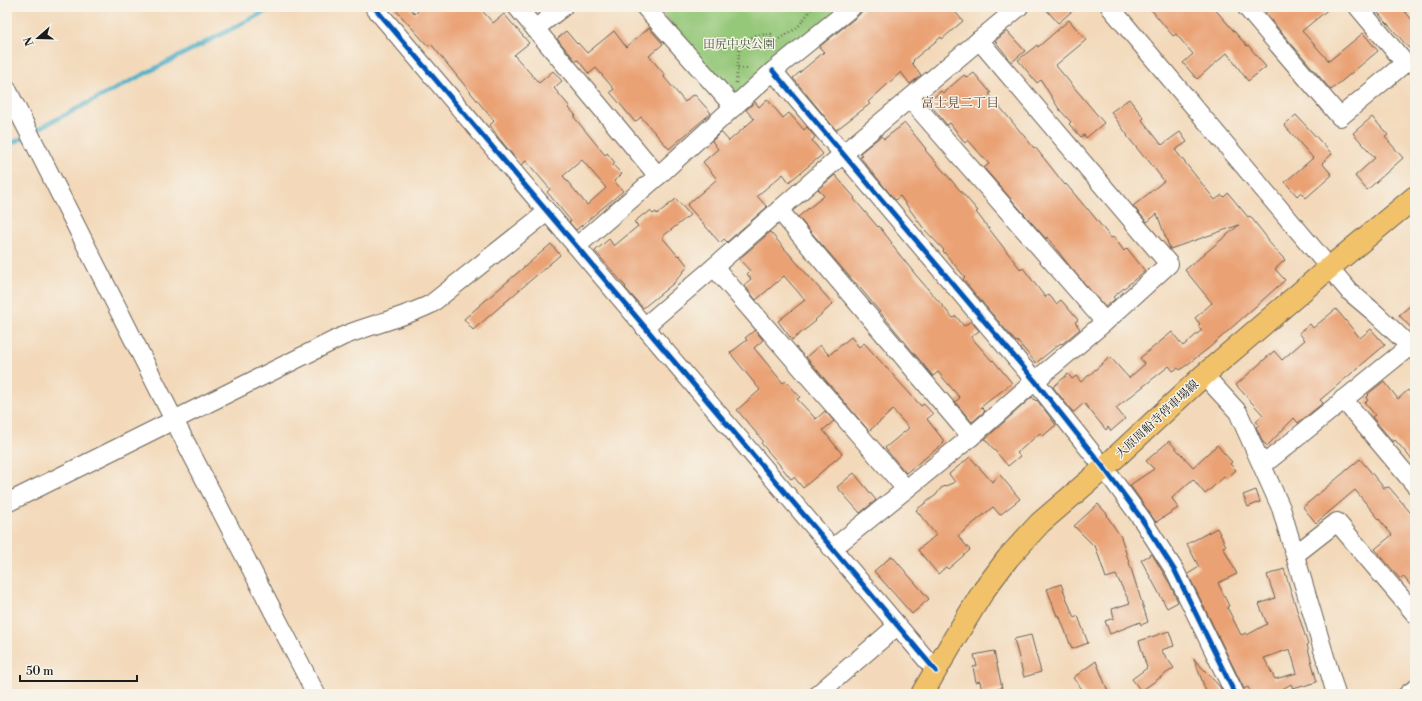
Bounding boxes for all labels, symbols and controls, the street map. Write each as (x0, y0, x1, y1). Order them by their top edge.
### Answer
north arrow (18, 18, 58, 58)
text: N (21, 34, 38, 48)
park label: 田尻中央公園 (703, 37, 775, 52)
district label: 富士見二丁目 (921, 95, 999, 111)
street label: 大原周船寺停車場線 (1113, 377, 1202, 462)
scale bar (20, 657, 137, 683)
text: 50 m (26, 664, 54, 679)

